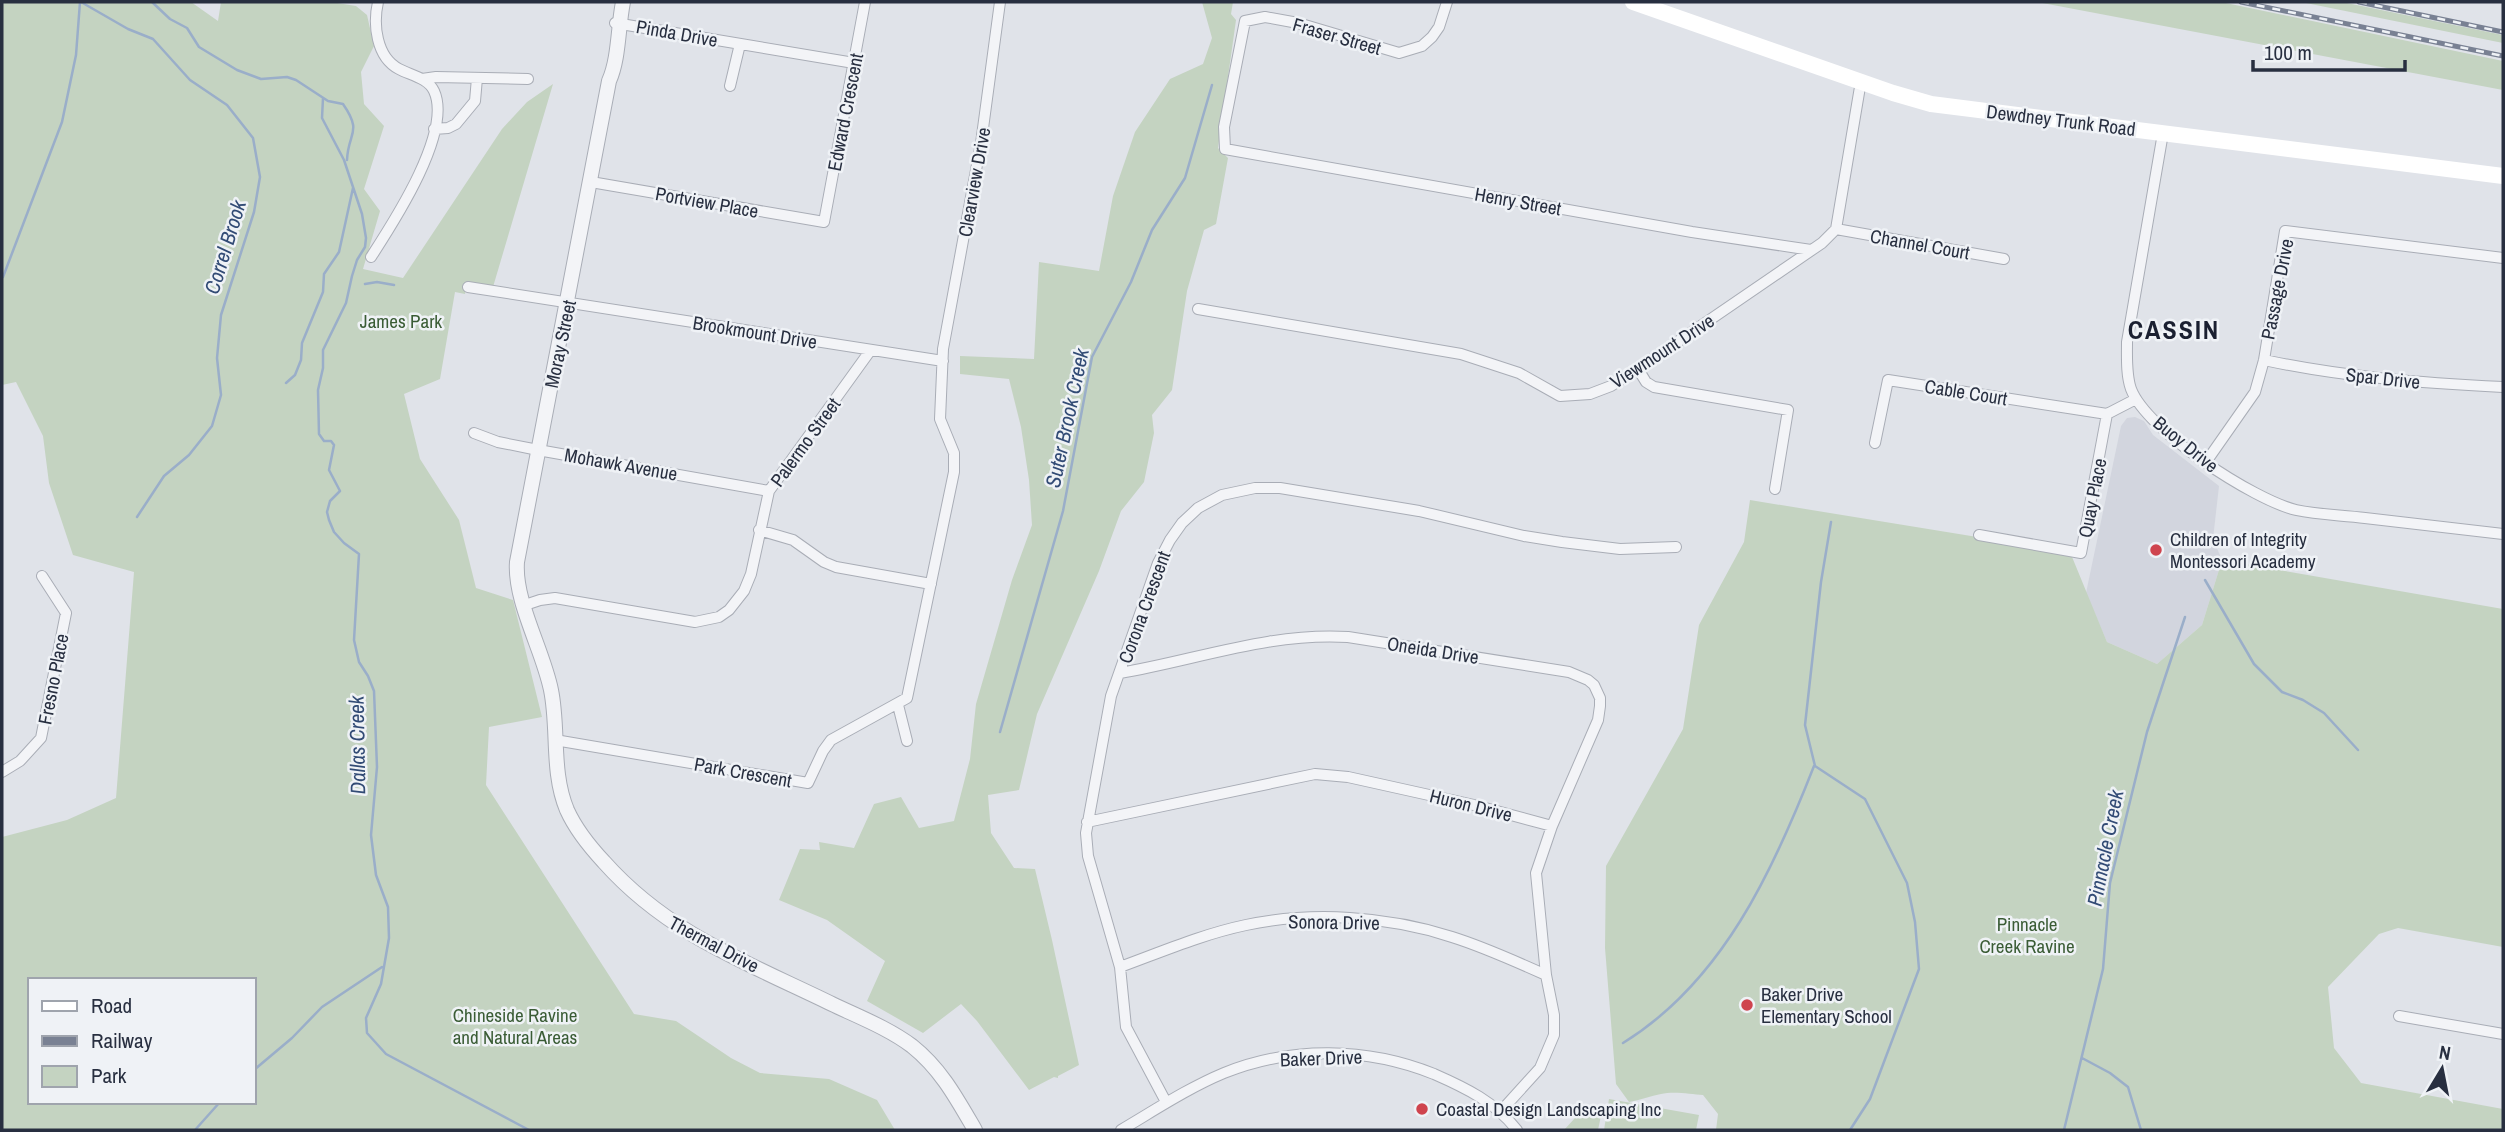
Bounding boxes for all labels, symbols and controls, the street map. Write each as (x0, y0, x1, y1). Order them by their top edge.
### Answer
street label: Fraser Street (1290, 11, 1385, 61)
street label: Pinda Drive (634, 13, 720, 53)
scale bar (2253, 28, 2405, 72)
text: 100 m (2264, 38, 2312, 67)
street label: Edward Crescent (821, 50, 869, 173)
street label: Dewdney Trunk Road (1985, 98, 2137, 142)
street label: Clearview Drive (952, 125, 996, 239)
street label: Portview Place (654, 180, 760, 224)
street label: Henry Street (1473, 181, 1564, 222)
water label: Correl Brook (197, 195, 253, 297)
street label: Channel Court (1868, 222, 1972, 266)
street label: Passage Drive (2254, 236, 2300, 342)
street label: Moray Street (538, 297, 582, 390)
park label: James Park (360, 308, 442, 334)
street label: Viewmount Drive (1605, 308, 1719, 394)
street label: Brookmount Drive (691, 309, 819, 355)
district label: CASSIN (2128, 312, 2220, 347)
water label: Suter Brook Creek (1038, 344, 1096, 490)
street label: Spar Drive (2345, 361, 2421, 395)
street label: Cable Court (1923, 373, 2010, 411)
street label: Palermo Street (764, 392, 846, 492)
street label: Buoy Drive (2148, 410, 2224, 478)
street label: Mohawk Avenue (563, 441, 679, 487)
street label: Quay Place (2072, 456, 2112, 540)
place label: Children of Integrity Montessori Academy (2170, 526, 2316, 574)
marker: Children of Integrity Montessori Academy (2148, 542, 2164, 558)
street label: Corona Crescent (1112, 547, 1177, 667)
street label: Oneida Drive (1385, 630, 1481, 670)
street label: Fresno Place (31, 631, 75, 727)
water label: Dallas Creek (342, 694, 372, 795)
street label: Park Crescent (692, 751, 795, 793)
street label: Huron Drive (1427, 782, 1515, 828)
water label: Pinnacle Creek (2080, 786, 2131, 909)
street label: Sonora Drive (1288, 908, 1380, 936)
street label: Thermal Drive (664, 909, 764, 979)
park label: Pinnacle Creek Ravine (1979, 911, 2075, 959)
legend (28, 978, 256, 1104)
place label: Baker Drive Elementary School (1761, 981, 1892, 1029)
text: Road (91, 991, 132, 1020)
marker: Baker Drive Elementary School (1739, 997, 1755, 1013)
park label: Chineside Ravine and Natural Areas (453, 1002, 578, 1050)
text: Railway (91, 1026, 153, 1055)
north arrow (2407, 1034, 2477, 1104)
text: N (2437, 1038, 2453, 1066)
street label: Baker Drive (1279, 1044, 1363, 1072)
text: Park (91, 1061, 127, 1090)
place label: Coastal Design Landscaping Inc (1436, 1096, 1661, 1122)
marker: Coastal Design Landscaping Inc (1414, 1101, 1430, 1117)

